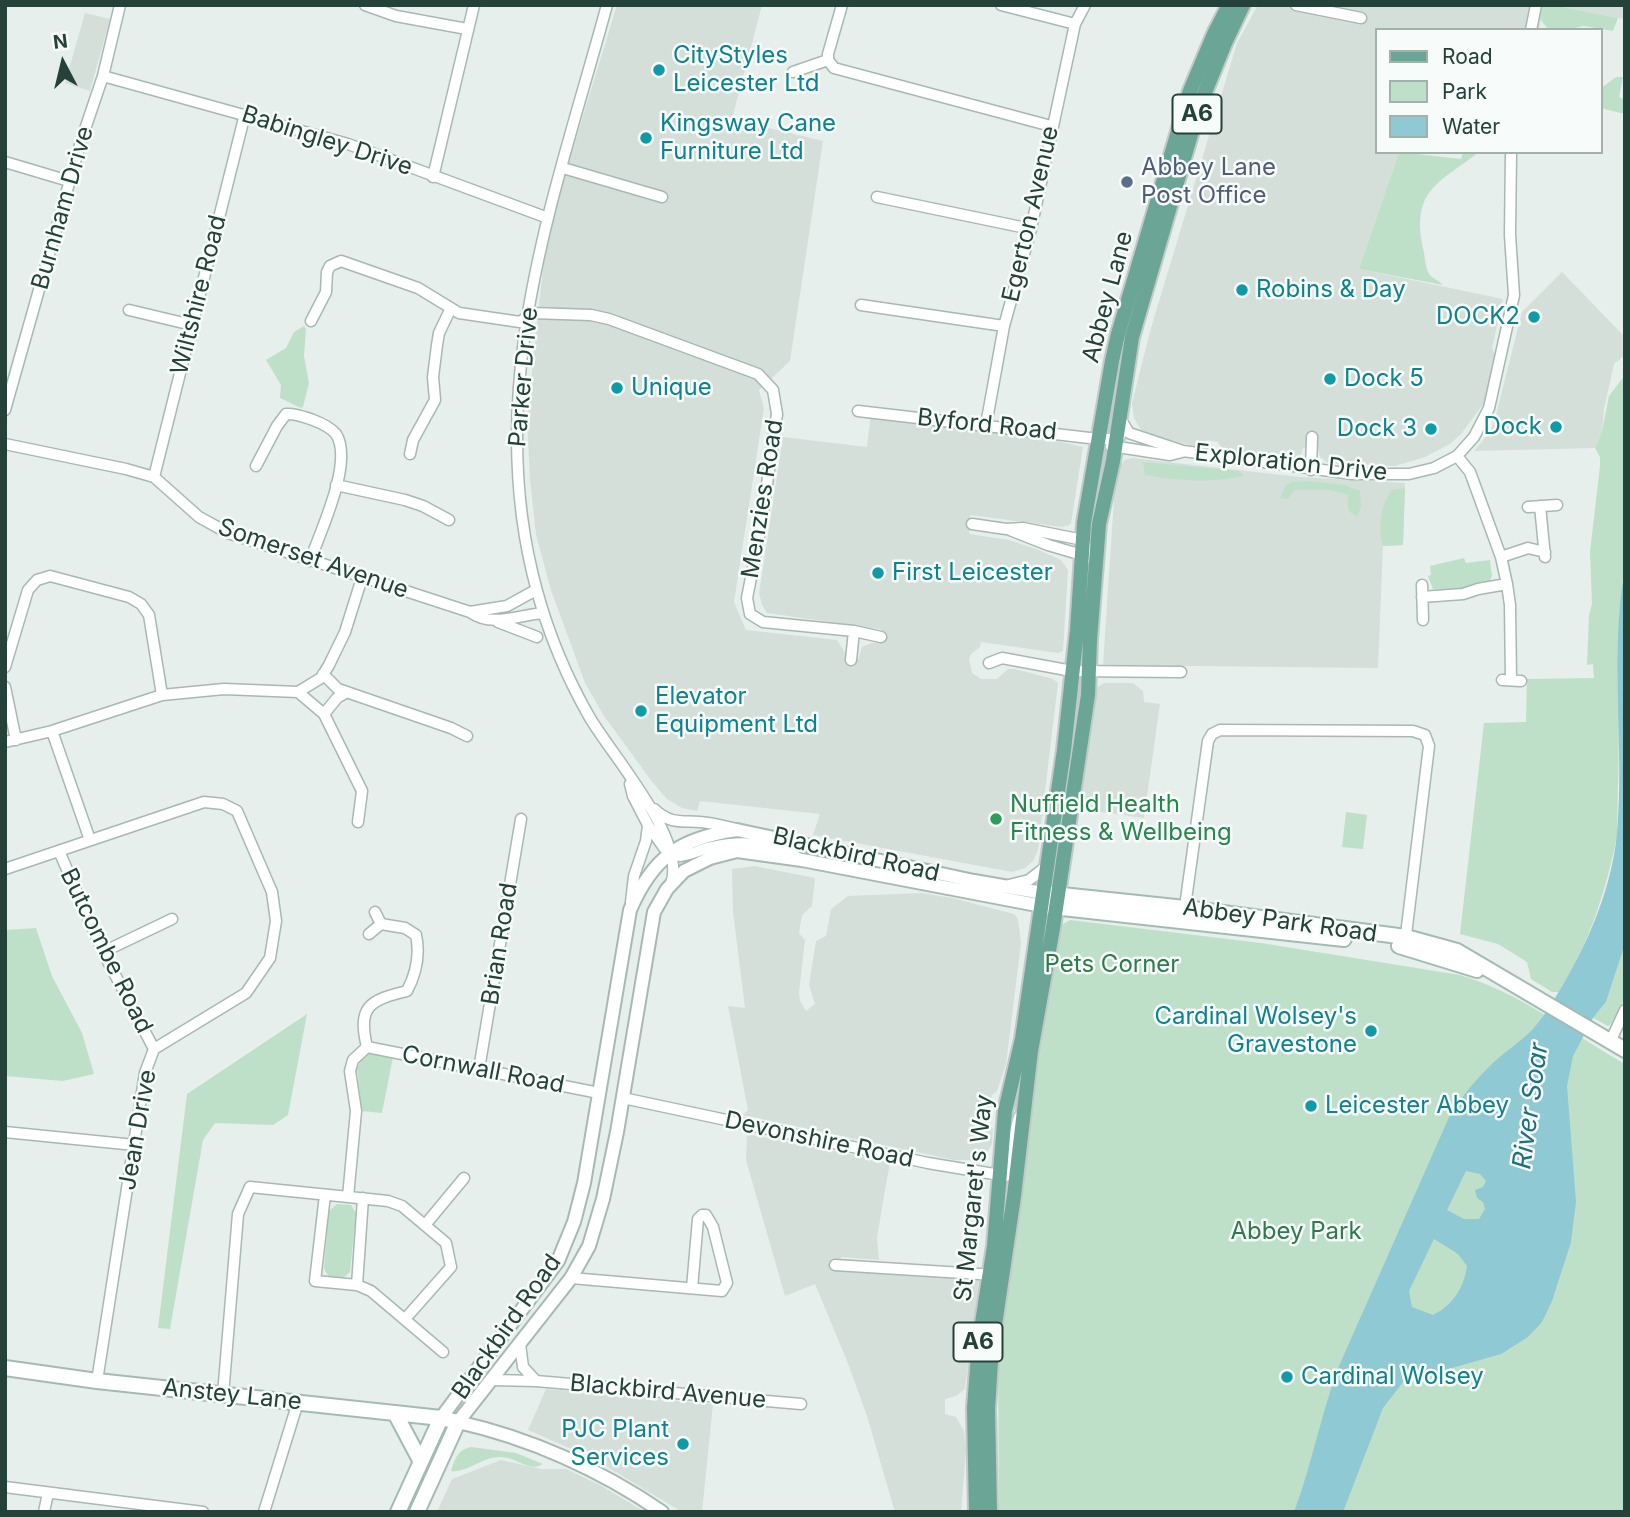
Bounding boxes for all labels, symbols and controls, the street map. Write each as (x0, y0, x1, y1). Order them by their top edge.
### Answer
north arrow (28, 28, 98, 98)
legend (1374, 28, 1602, 154)
text: N (52, 29, 69, 54)
place label: CityStyles Leicester Ltd (673, 42, 819, 98)
text: Road (1442, 44, 1493, 69)
marker: CityStyles Leicester Ltd (651, 62, 667, 78)
text: Park (1442, 79, 1487, 104)
road number: A6 (1172, 94, 1222, 134)
street label: Babingley Drive (238, 100, 416, 182)
place label: Kingsway Cane Furniture Ltd (660, 110, 836, 166)
text: Water (1442, 114, 1500, 139)
street label: Burnham Drive (26, 123, 100, 293)
street label: Egerton Avenue (997, 123, 1065, 305)
marker: Kingsway Cane Furniture Ltd (638, 130, 654, 146)
place label: Abbey Lane Post Office (1141, 154, 1276, 210)
marker: Abbey Lane Post Office (1119, 174, 1135, 190)
street label: Wiltshire Road (165, 212, 233, 378)
street label: Abbey Lane (1077, 228, 1139, 366)
place label: Robins & Day (1256, 276, 1406, 304)
marker: Robins & Day (1234, 282, 1250, 298)
place label: DOCK2 (1436, 303, 1520, 331)
street label: Parker Drive (504, 306, 544, 448)
marker: DOCK2 (1526, 309, 1542, 325)
place label: Dock 5 (1344, 365, 1424, 393)
marker: Dock 5 (1322, 371, 1338, 387)
place label: Unique (631, 374, 712, 402)
marker: Unique (609, 380, 625, 396)
street label: Byford Road (916, 403, 1058, 447)
place label: Dock (1483, 413, 1542, 441)
place label: Dock 3 (1337, 415, 1417, 443)
street label: Menzies Road (736, 418, 790, 580)
marker: Dock (1548, 419, 1564, 435)
marker: Dock 3 (1423, 421, 1439, 437)
street label: Exploration Drive (1193, 439, 1389, 487)
street label: Somerset Avenue (214, 513, 412, 605)
place label: First Leicester (892, 559, 1053, 587)
marker: First Leicester (870, 565, 886, 581)
place label: Elevator Equipment Ltd (655, 683, 818, 739)
marker: Elevator Equipment Ltd (633, 703, 649, 719)
place label: Nuffield Health Fitness & Wellbeing (1010, 791, 1232, 847)
marker: Nuffield Health Fitness & Wellbeing (988, 811, 1004, 827)
street label: Blackbird Road (770, 822, 942, 888)
street label: Butcombe Road (54, 864, 158, 1038)
street label: Brian Road (476, 881, 524, 1007)
street label: Abbey Park Road (1181, 893, 1379, 949)
park label: Pets Corner (1045, 951, 1179, 979)
place label: Cardinal Wolsey's Gravestone (1154, 1003, 1357, 1059)
marker: Cardinal Wolsey's Gravestone (1363, 1023, 1379, 1039)
street label: Cornwall Road (399, 1040, 567, 1100)
water label: River Soar (1507, 1041, 1555, 1171)
street label: Jean Drive (113, 1067, 163, 1193)
place label: Leicester Abbey (1325, 1092, 1509, 1120)
street label: St Margaret's Way (949, 1093, 999, 1303)
marker: Leicester Abbey (1303, 1098, 1319, 1114)
street label: Devonshire Road (722, 1106, 916, 1174)
park label: Abbey Park (1230, 1218, 1362, 1246)
street label: Blackbird Road (446, 1249, 568, 1405)
road number: A6 (954, 1322, 1002, 1362)
place label: Cardinal Wolsey (1301, 1363, 1484, 1391)
street label: Blackbird Avenue (569, 1369, 767, 1415)
marker: Cardinal Wolsey (1279, 1369, 1295, 1385)
street label: Anstey Lane (161, 1373, 303, 1417)
place label: PJC Plant Services (561, 1416, 669, 1472)
marker: PJC Plant Services (675, 1436, 691, 1452)

